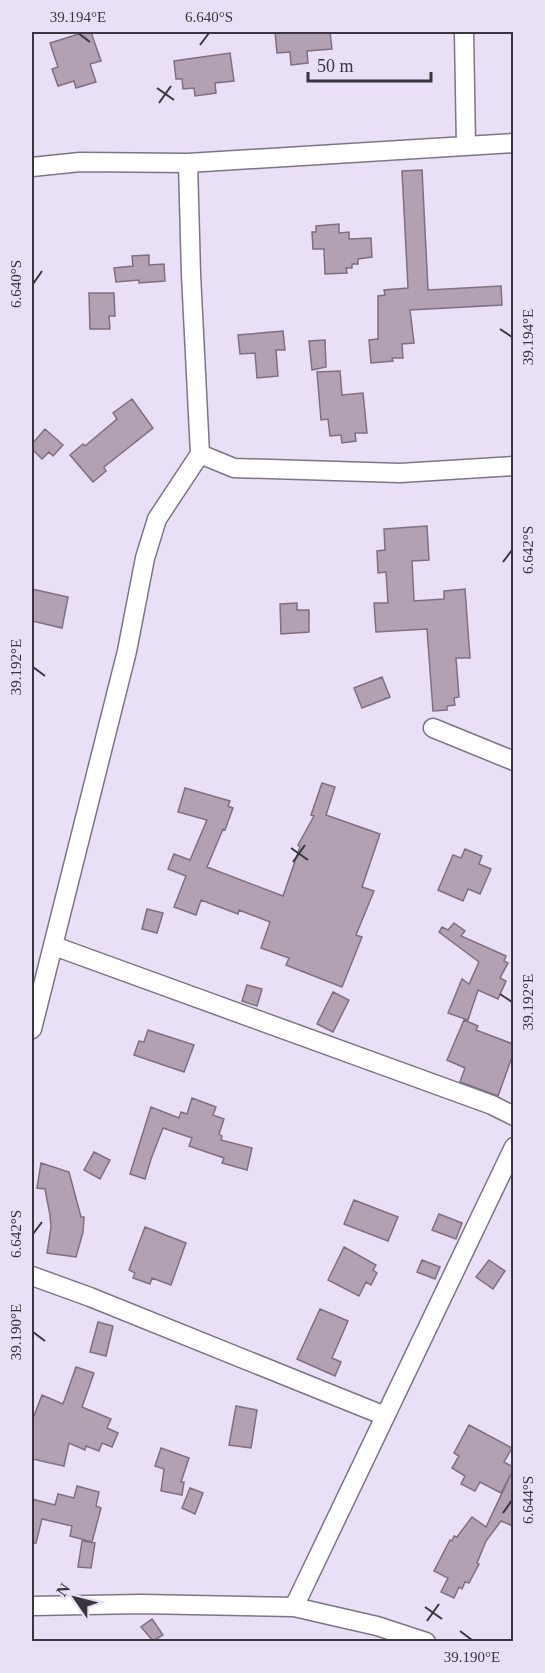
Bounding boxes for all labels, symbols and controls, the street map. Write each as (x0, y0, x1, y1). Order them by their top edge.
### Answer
text: 39.194°E (50, 9, 106, 25)
text: 6.640°S (185, 9, 233, 25)
scale bar (308, 45, 431, 83)
text: 50 m (317, 56, 354, 76)
text: 6.640°S (8, 260, 24, 308)
text: 39.194°E (520, 309, 536, 365)
text: 6.642°S (520, 526, 536, 574)
text: 39.192°E (8, 639, 24, 695)
text: 39.192°E (520, 974, 536, 1030)
text: 6.642°S (8, 1210, 24, 1258)
text: 39.190°E (8, 1304, 24, 1360)
text: 6.644°S (520, 1476, 536, 1524)
north arrow (45, 1568, 105, 1628)
text: N (53, 1580, 74, 1599)
text: 39.190°E (444, 1649, 500, 1665)

